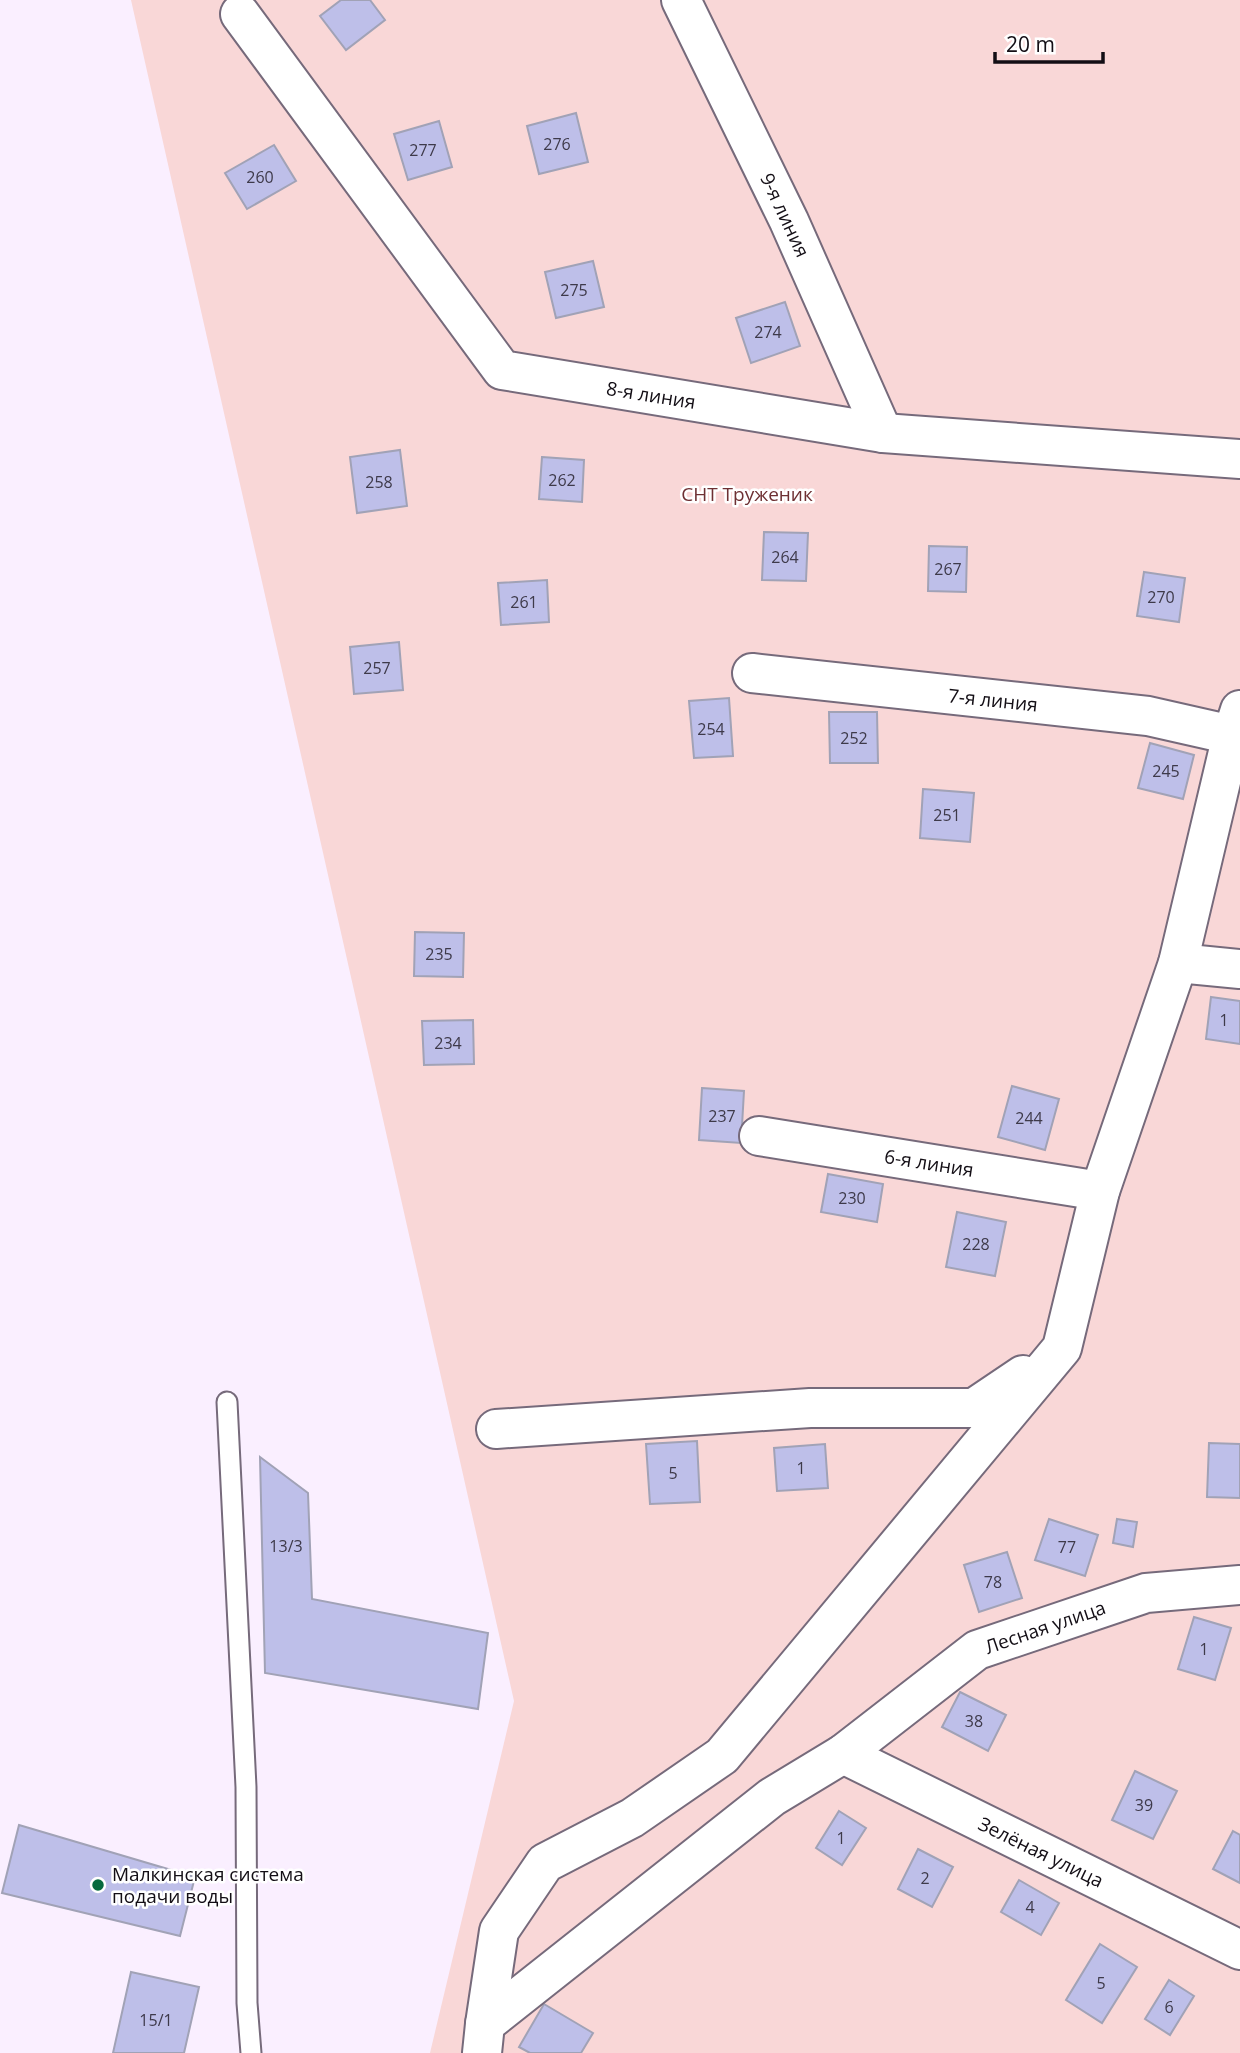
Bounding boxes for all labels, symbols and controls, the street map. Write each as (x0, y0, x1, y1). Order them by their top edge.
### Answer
scale bar (995, 21, 1104, 65)
text: 20 m (1006, 30, 1055, 58)
house number: 276 (543, 133, 571, 155)
house number: 277 (409, 139, 437, 161)
house number: 260 (246, 166, 274, 188)
street label: 9-я линия (754, 169, 816, 261)
house number: 275 (560, 279, 588, 301)
house number: 274 (754, 321, 782, 343)
street label: 8-я линия (605, 375, 697, 415)
house number: 262 (548, 469, 576, 491)
house number: 258 (365, 471, 393, 493)
park label: СНТ Труженик (681, 481, 813, 507)
house number: 264 (771, 546, 799, 568)
house number: 267 (934, 558, 962, 580)
house number: 270 (1147, 586, 1175, 608)
house number: 261 (510, 591, 538, 613)
house number: 257 (363, 657, 391, 679)
street label: 7-я линия (947, 682, 1039, 718)
house number: 254 (697, 718, 725, 740)
house number: 252 (840, 727, 868, 749)
house number: 245 (1152, 760, 1180, 782)
house number: 251 (933, 804, 961, 826)
house number: 235 (425, 943, 453, 965)
house number: 1 (1219, 1009, 1229, 1031)
house number: 234 (434, 1032, 462, 1054)
house number: 237 (708, 1105, 736, 1127)
house number: 244 (1015, 1107, 1043, 1129)
street label: 6-я линия (883, 1143, 975, 1183)
house number: 230 (838, 1187, 866, 1209)
house number: 228 (962, 1233, 990, 1255)
house number: 1 (796, 1457, 806, 1479)
house number: 5 (668, 1462, 678, 1484)
house number: 13/3 (269, 1535, 303, 1557)
house number: 77 (1058, 1536, 1076, 1558)
house number: 78 (984, 1571, 1002, 1593)
street label: Лесная улица (981, 1594, 1109, 1660)
house number: 1 (1199, 1638, 1209, 1660)
house number: 38 (965, 1710, 983, 1732)
house number: 39 (1135, 1794, 1153, 1816)
street label: Зелёная улица (974, 1810, 1108, 1894)
house number: 1 (836, 1827, 846, 1849)
place label: Малкинская система подачи воды (112, 1861, 304, 1909)
house number: 2 (920, 1867, 930, 1889)
marker: Малкинская система подачи воды (90, 1877, 106, 1893)
house number: 4 (1025, 1896, 1035, 1918)
house number: 5 (1096, 1972, 1106, 1994)
house number: 6 (1164, 1996, 1174, 2018)
house number: 15/1 (139, 2009, 173, 2031)

